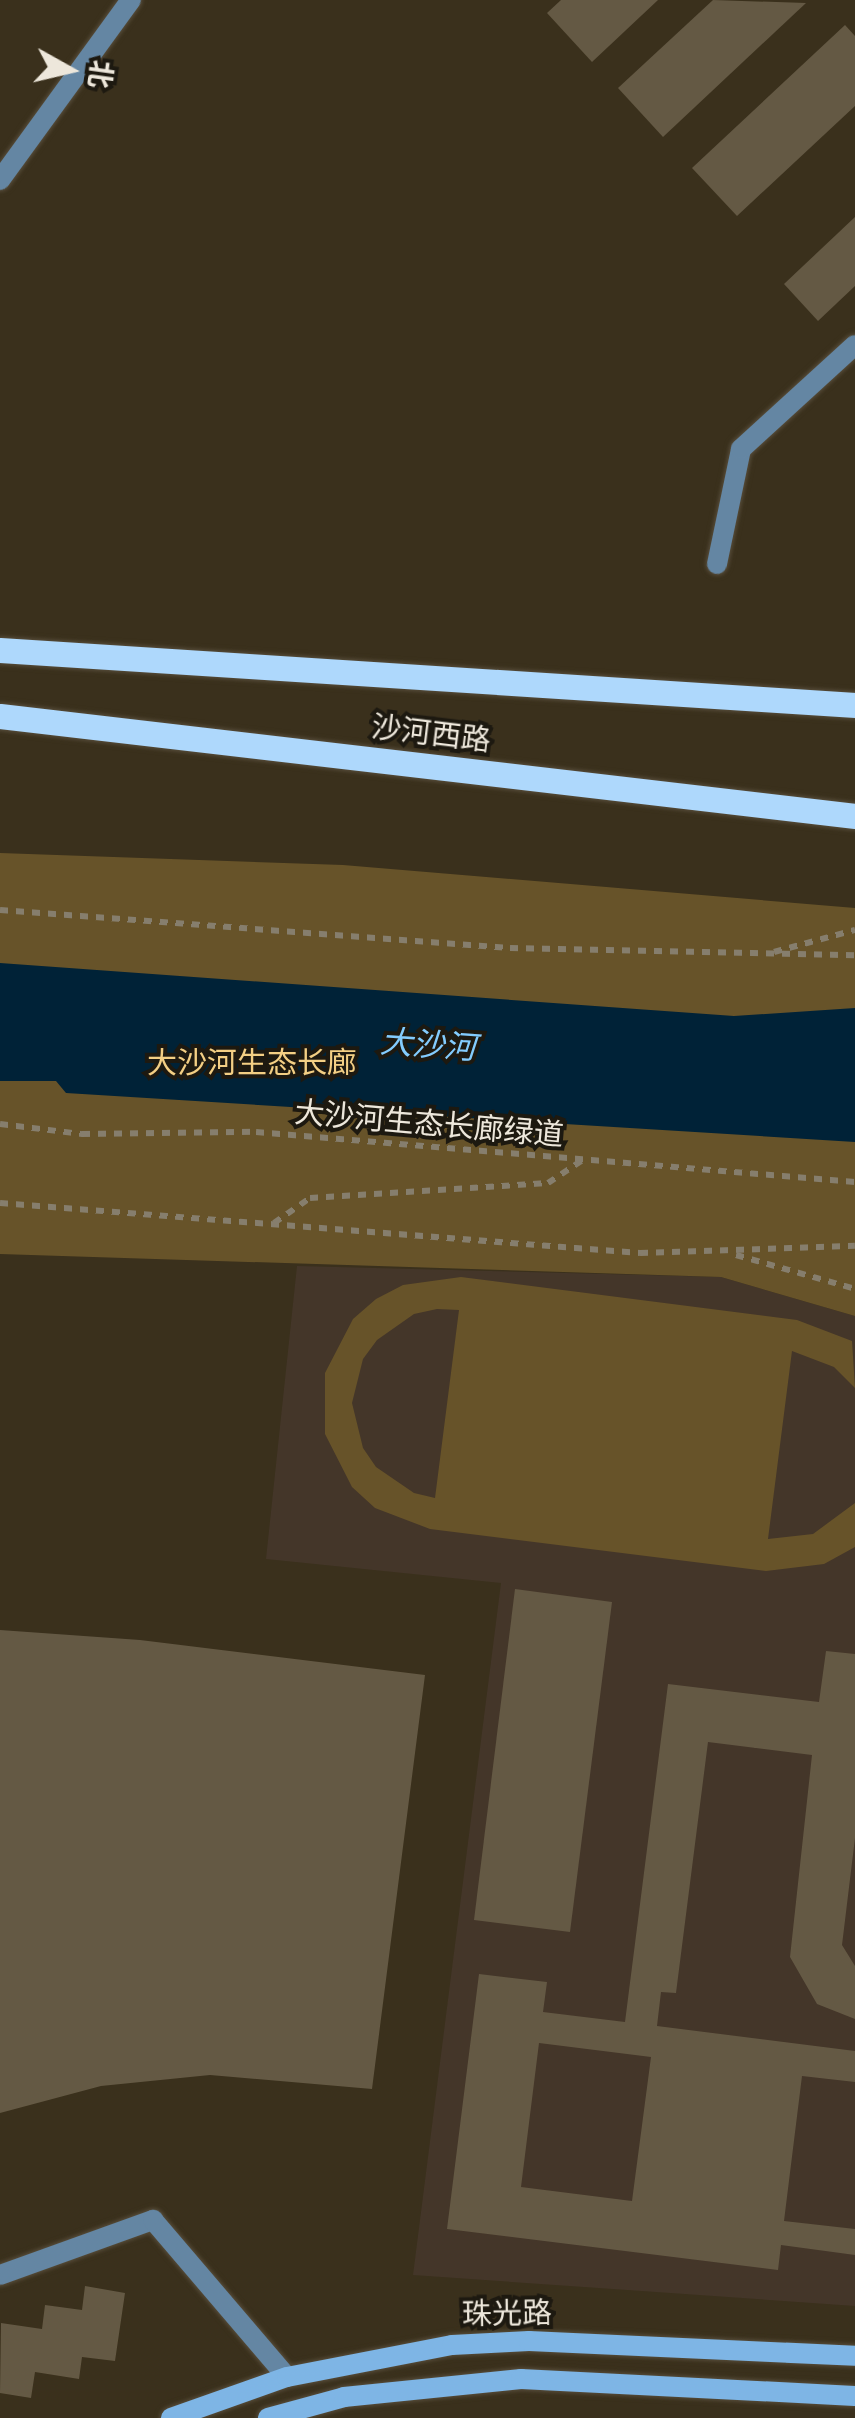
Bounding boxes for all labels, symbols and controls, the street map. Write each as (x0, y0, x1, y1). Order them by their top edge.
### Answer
north arrow (20, 20, 120, 120)
text: 北 (82, 58, 118, 90)
street label: 沙河西路 (369, 709, 493, 759)
water label: 大沙河 (379, 1023, 477, 1069)
park label: 大沙河生态长廊 (147, 1045, 357, 1081)
street label: 大沙河生态长廊绿道 (293, 1094, 565, 1154)
street label: 珠光路 (462, 2295, 552, 2333)

